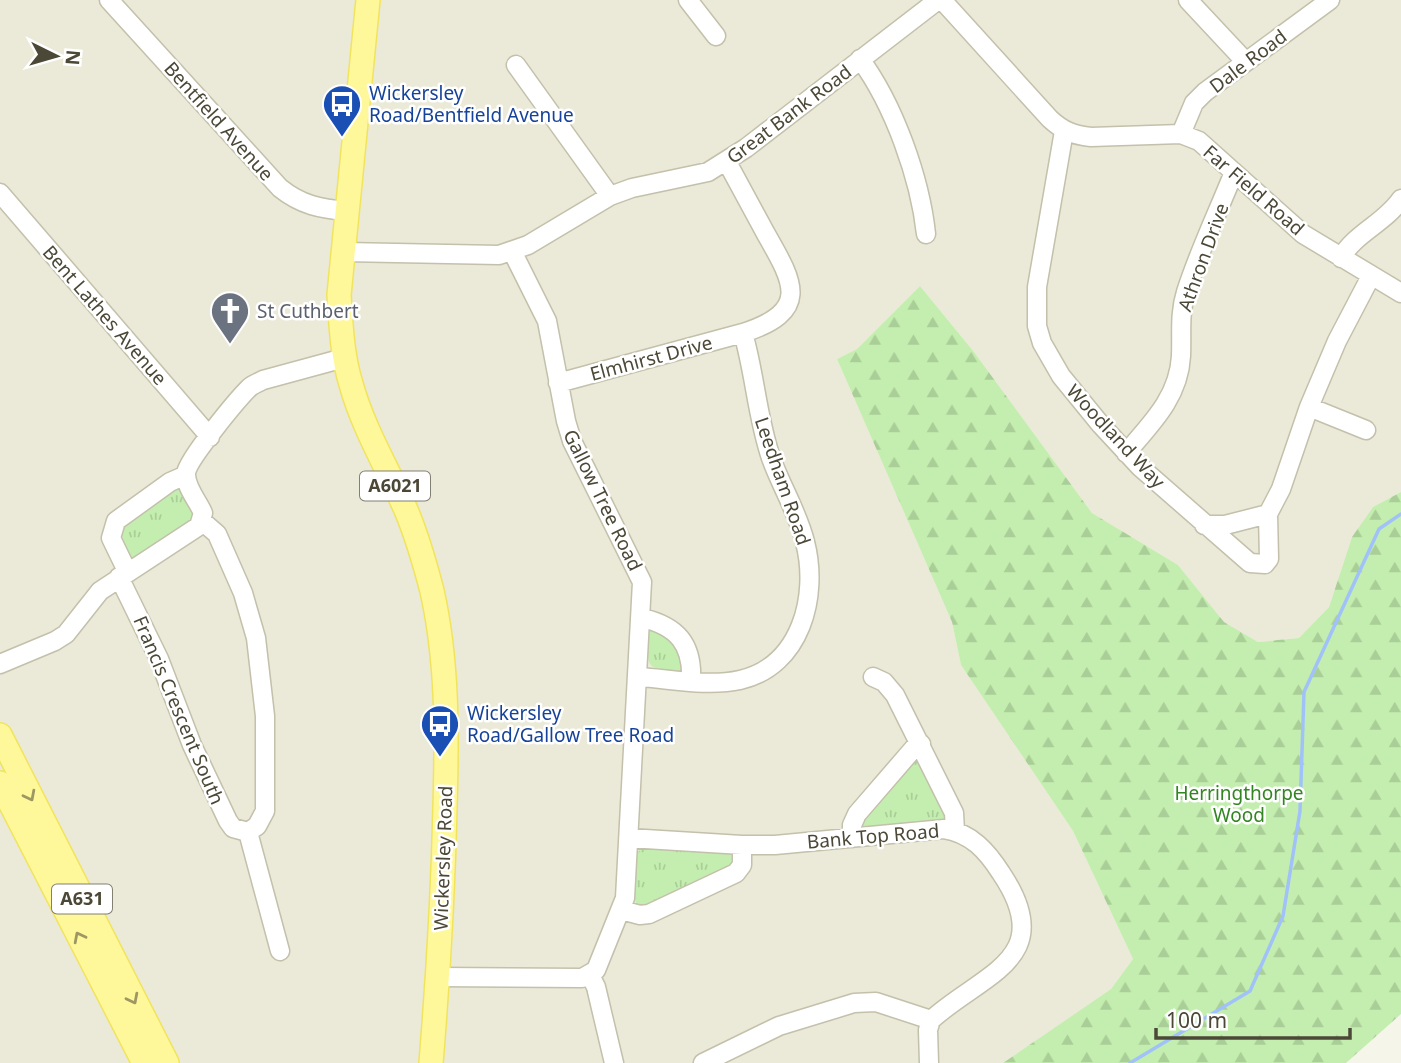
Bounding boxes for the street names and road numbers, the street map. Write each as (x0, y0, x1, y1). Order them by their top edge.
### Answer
street label: Dale Road (1204, 23, 1292, 99)
street label: Bentfield Avenue (158, 56, 280, 186)
street label: Great Bank Road (721, 58, 857, 170)
street label: Far Field Road (1198, 139, 1310, 241)
street label: Athron Drive (1171, 199, 1235, 315)
street label: Bent Lathes Avenue (37, 240, 173, 390)
street label: Elmhirst Drive (587, 329, 715, 387)
street label: Woodland Way (1061, 378, 1171, 494)
street label: Leedham Road (749, 413, 817, 549)
street label: Gallow Tree Road (557, 425, 649, 575)
road number: A6021 (360, 472, 430, 500)
street label: Francis Crescent South (127, 612, 231, 808)
street label: Wickersley Road (427, 785, 459, 931)
street label: Bank Top Road (806, 817, 940, 855)
road number: A631 (52, 884, 112, 914)

